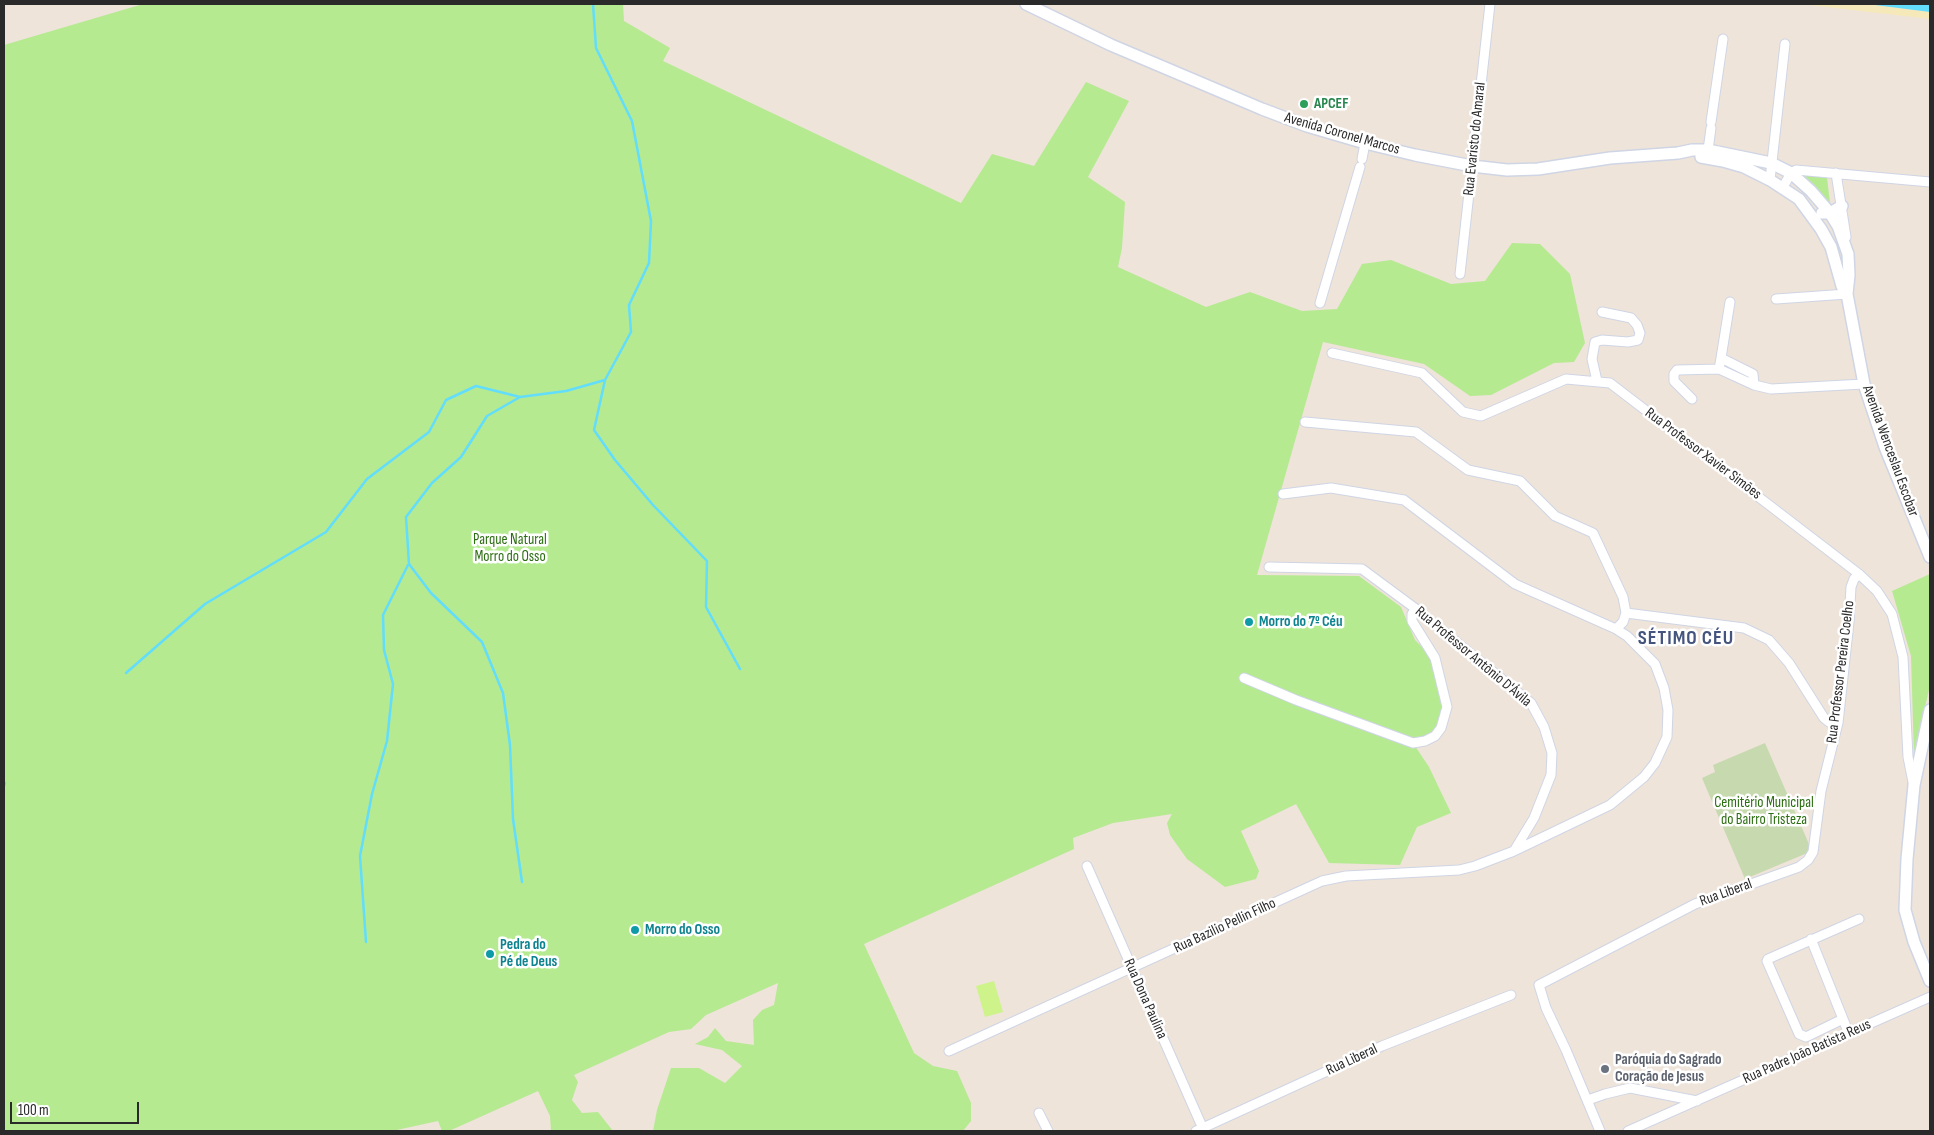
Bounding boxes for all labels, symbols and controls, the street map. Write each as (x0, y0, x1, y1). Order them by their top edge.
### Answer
street label: Rua Evaristo do Amaral (1460, 81, 1490, 197)
place label: APCEF (1314, 95, 1348, 113)
marker: APCEF (1298, 98, 1310, 110)
street label: Avenida Coronel Marcos (1282, 109, 1402, 159)
street label: Avenida Wenceslau Escobar (1858, 383, 1922, 519)
street label: Rua Professor Xavier Simões (1641, 404, 1765, 504)
park label: Parque Natural Morro do Osso (473, 531, 547, 566)
street label: Rua Professor Pereira Coelho (1823, 600, 1859, 744)
street label: Rua Professor Antônio D'Ávila (1411, 603, 1535, 711)
place label: Morro do 7º Céu (1259, 613, 1343, 631)
marker: Morro do 7º Céu (1243, 616, 1255, 628)
district label: SÉTIMO CÉU (1637, 627, 1735, 651)
park label: Cemitério Municipal do Bairro Tristeza (1714, 794, 1814, 829)
street label: Rua Liberal (1697, 875, 1755, 911)
street label: Rua Bazilio Pellin Filho (1171, 894, 1279, 958)
place label: Morro do Osso (645, 921, 720, 939)
marker: Morro do Osso (629, 924, 641, 936)
place label: Pedra do Pé de Deus (500, 936, 557, 971)
marker: Pedra do Pé de Deus (484, 948, 496, 960)
street label: Rua Dona Paulina (1119, 956, 1171, 1042)
street label: Rua Padre João Batista Reus (1740, 1016, 1874, 1088)
street label: Rua Liberal (1323, 1040, 1381, 1080)
place label: Paróquia do Sagrado Coração de Jesus (1615, 1051, 1722, 1086)
marker: Paróquia do Sagrado Coração de Jesus (1599, 1063, 1611, 1075)
scale bar (12, 1092, 141, 1124)
text: 100 m (18, 1101, 49, 1120)

